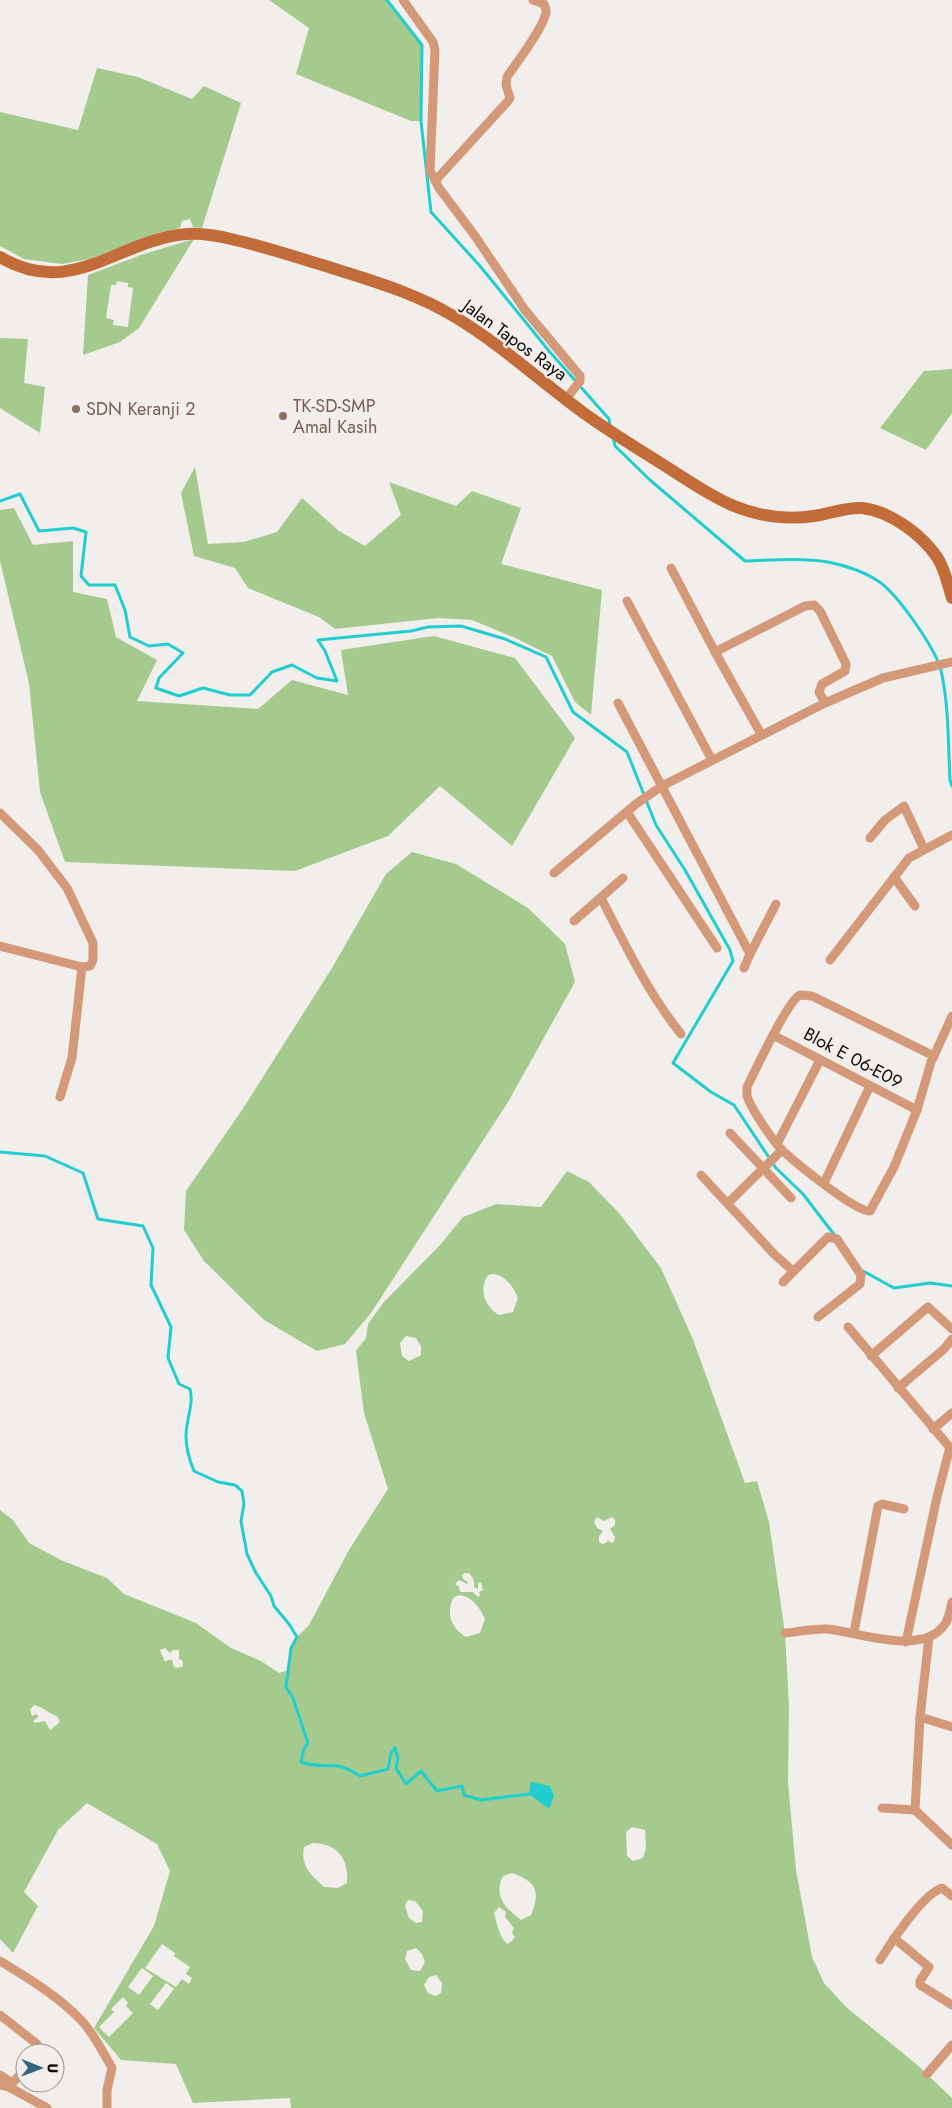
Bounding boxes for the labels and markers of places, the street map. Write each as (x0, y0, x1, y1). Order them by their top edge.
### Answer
place label: TK-SD-SMP Amal Kasih (293, 393, 377, 440)
place label: SDN Keranji 2 (86, 396, 195, 422)
marker: SDN Keranji 2 (70, 403, 82, 415)
marker: TK-SD-SMP Amal Kasih (277, 410, 289, 422)

